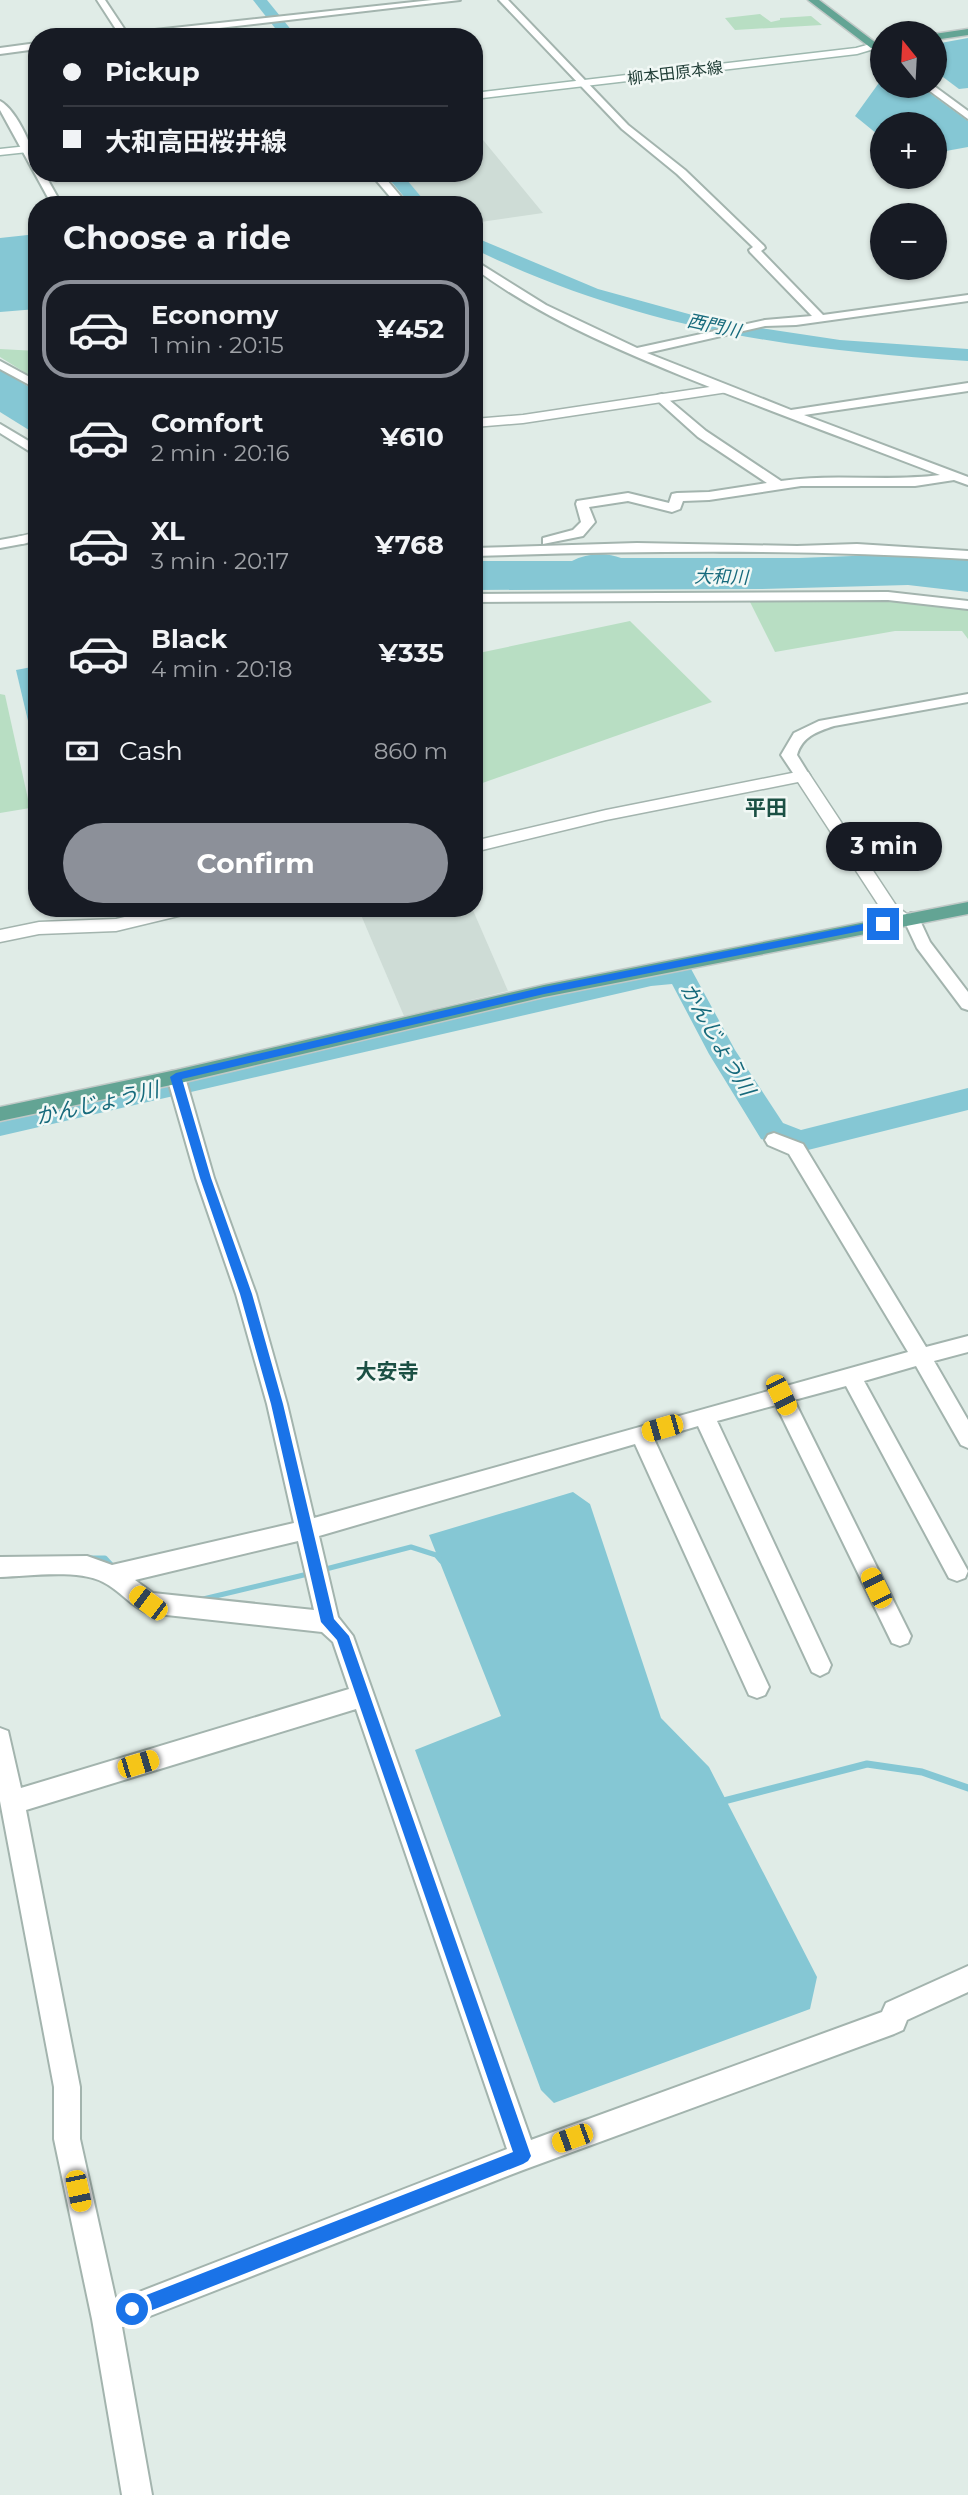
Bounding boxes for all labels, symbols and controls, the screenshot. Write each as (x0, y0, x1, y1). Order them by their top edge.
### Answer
north arrow (870, 21, 947, 98)
map controls (870, 21, 947, 280)
text: Pickup (105, 56, 200, 88)
street label: 柳本田原本線 (626, 58, 724, 88)
button: + (870, 112, 947, 189)
text: 大和高田桜井線 (105, 126, 287, 158)
button: − (870, 203, 947, 280)
text: Choose a ride (63, 218, 291, 257)
icon: car (67, 298, 130, 361)
text: Economy (151, 299, 278, 331)
water label: 西門川 (685, 310, 745, 343)
text: ¥452 (377, 313, 444, 345)
text: 1 min · 20:15 (151, 331, 284, 359)
icon: car (67, 406, 130, 469)
text: Comfort (151, 407, 263, 439)
text: ¥610 (381, 421, 444, 453)
text: 2 min · 20:16 (151, 439, 290, 467)
icon: car (67, 514, 130, 577)
text: XL (151, 515, 185, 547)
text: ¥768 (375, 529, 444, 561)
text: 3 min · 20:17 (151, 547, 289, 575)
water label: 大和川 (694, 566, 750, 589)
icon: car (67, 622, 130, 685)
text: Black (151, 623, 227, 655)
text: ¥335 (379, 637, 444, 669)
text: 4 min · 20:18 (151, 655, 292, 683)
icon: cash (63, 732, 101, 770)
text: Cash (119, 735, 183, 767)
text: 860 m (374, 737, 448, 765)
district label: 平田 (745, 795, 787, 820)
callout: 3 min (825, 822, 941, 872)
button: Confirm (63, 823, 448, 903)
text: 3 min (850, 832, 918, 860)
route end (867, 908, 899, 940)
water label: かんじょう川 (676, 978, 761, 1102)
water label: かんじょう川 (33, 1076, 163, 1129)
district label: 大安寺 (356, 1359, 419, 1384)
car (763, 1372, 800, 1418)
car (639, 1412, 686, 1444)
car (858, 1565, 895, 1611)
car (125, 1582, 172, 1624)
car (115, 1748, 162, 1780)
car (549, 2121, 596, 2155)
car (64, 2168, 93, 2214)
route start (116, 2293, 148, 2325)

